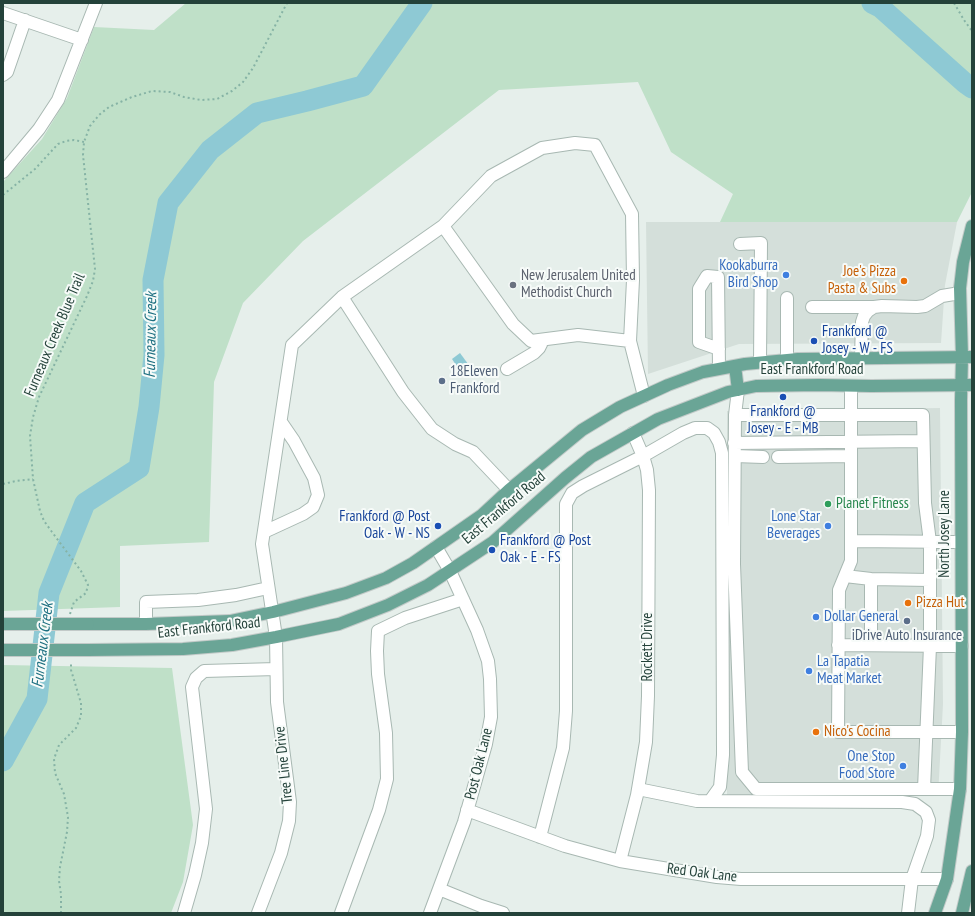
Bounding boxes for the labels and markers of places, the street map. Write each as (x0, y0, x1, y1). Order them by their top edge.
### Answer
place label: Kookaburra Bird Shop (719, 257, 778, 292)
place label: Joe's Pizza Pasta & Subs (828, 263, 896, 298)
place label: New Jerusalem United Methodist Church (521, 267, 636, 302)
marker: Kookaburra Bird Shop (781, 270, 791, 280)
marker: Joe's Pizza Pasta & Subs (899, 276, 909, 286)
marker: New Jerusalem United Methodist Church (508, 280, 518, 290)
place label: Frankford @ Josey - W - FS (822, 323, 893, 358)
marker: Frankford @ Josey - W - FS (809, 336, 819, 346)
place label: 18Eleven Frankford (450, 363, 500, 398)
marker: 18Eleven Frankford (437, 376, 447, 386)
marker: Frankford @ Josey - E - MB (778, 392, 788, 402)
place label: Frankford @ Josey - E - MB (747, 403, 819, 438)
place label: Planet Fitness (836, 495, 909, 513)
marker: Planet Fitness (823, 499, 833, 509)
place label: Frankford @ Post Oak - W - NS (339, 508, 430, 543)
place label: Lone Star Beverages (767, 508, 820, 543)
marker: Frankford @ Post Oak - W - NS (433, 521, 443, 531)
marker: Lone Star Beverages (823, 521, 833, 531)
place label: Frankford @ Post Oak - E - FS (500, 532, 591, 567)
marker: Frankford @ Post Oak - E - FS (487, 545, 497, 555)
place label: Pizza Hut (916, 594, 965, 612)
marker: Pizza Hut (903, 598, 913, 608)
place label: Dollar General (824, 608, 899, 626)
marker: Dollar General (811, 612, 821, 622)
marker: iDrive Auto Insurance (902, 616, 912, 626)
place label: iDrive Auto Insurance (852, 627, 962, 645)
place label: La Tapatia Meat Market (817, 653, 882, 688)
marker: La Tapatia Meat Market (804, 666, 814, 676)
place label: Nico's Cocina (824, 723, 890, 741)
marker: Nico's Cocina (811, 727, 821, 737)
place label: One Stop Food Store (839, 748, 895, 783)
marker: One Stop Food Store (898, 761, 908, 771)

